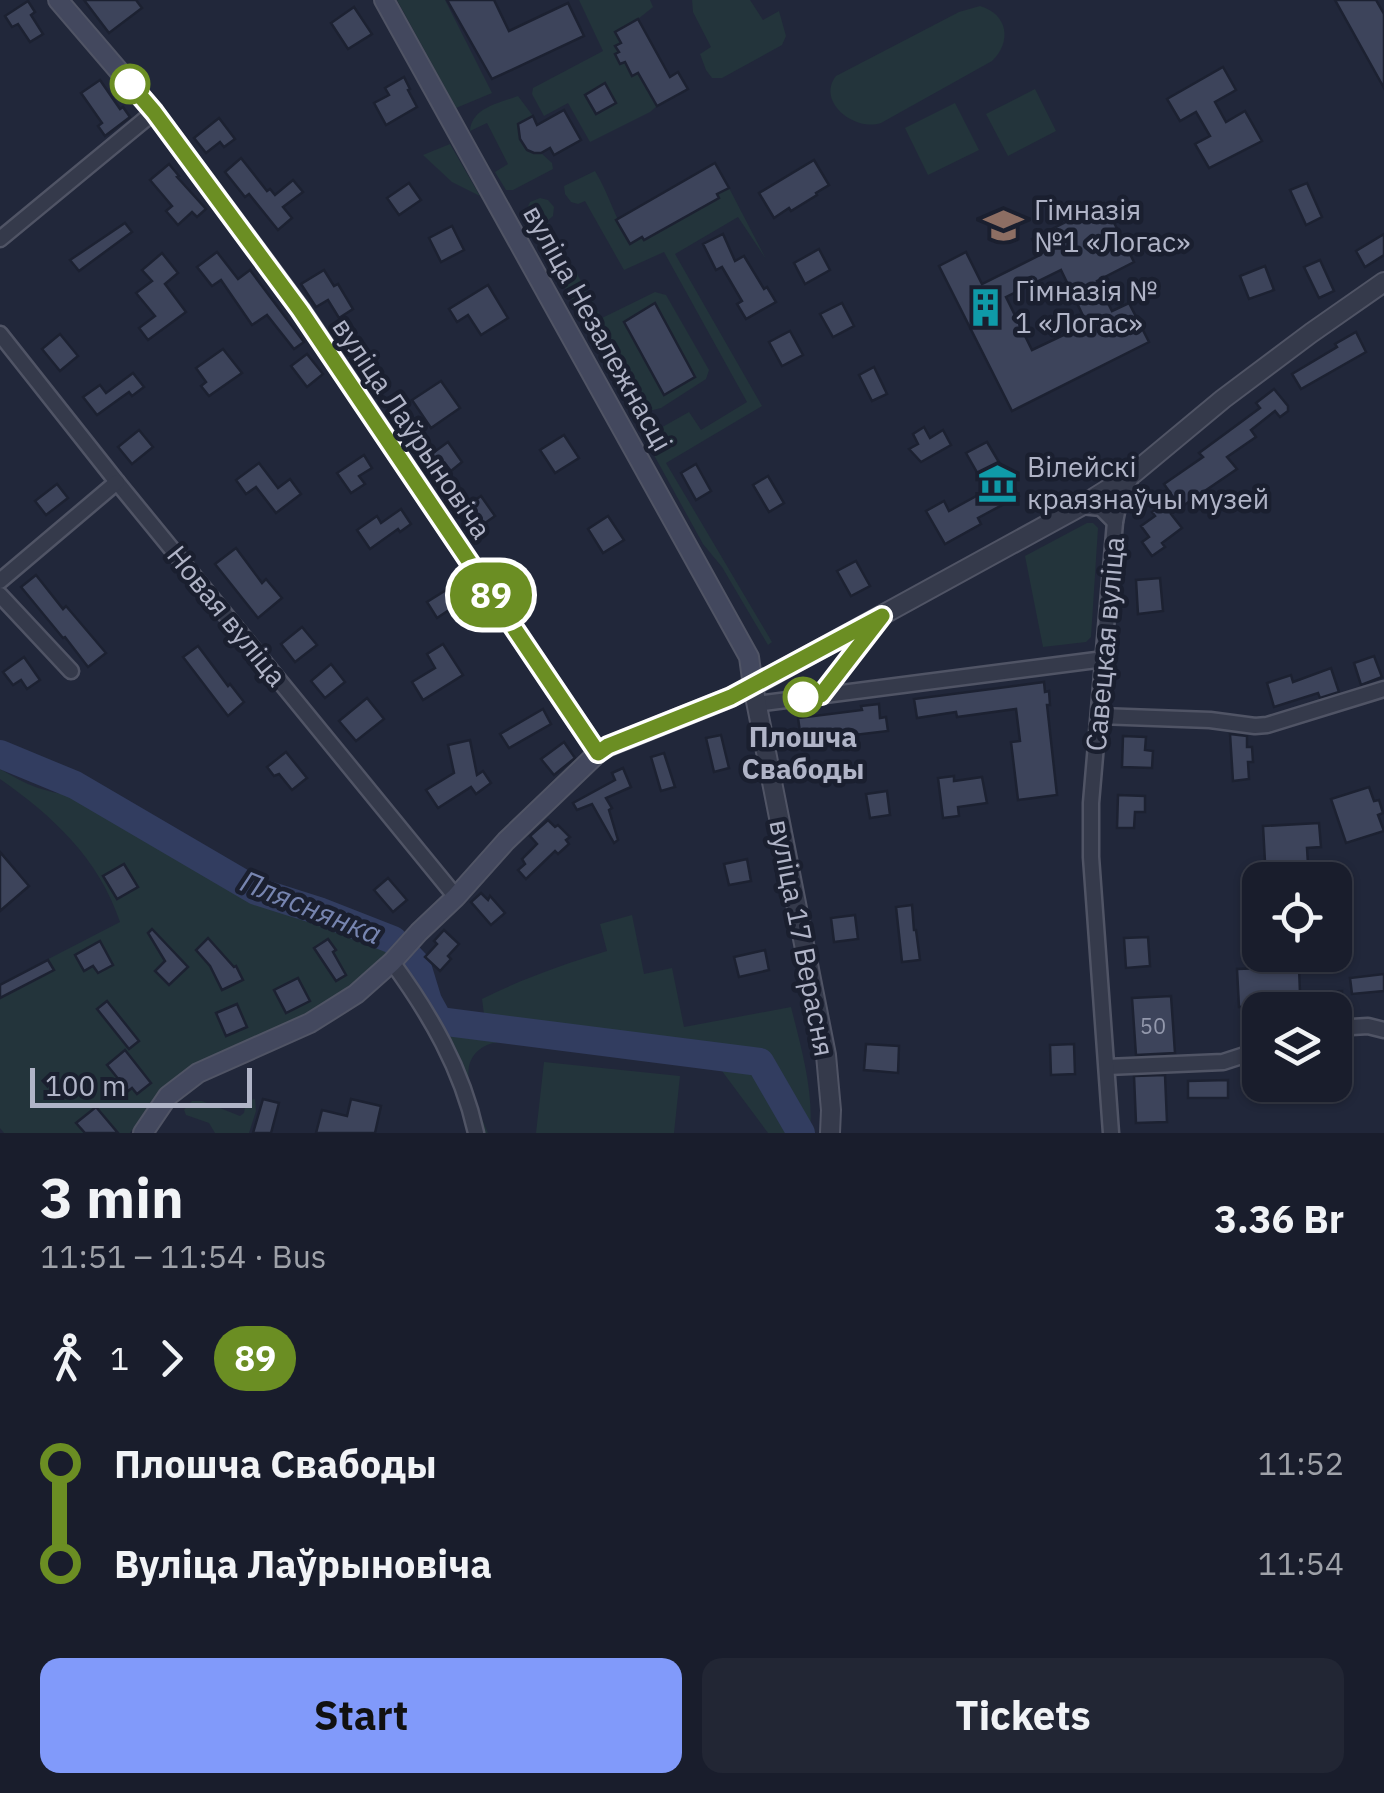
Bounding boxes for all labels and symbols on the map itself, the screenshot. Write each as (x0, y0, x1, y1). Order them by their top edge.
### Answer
unlabelled marker (111, 65, 149, 103)
place label: Гімназія №1 «Логас» (1034, 191, 1190, 260)
street label: вуліца Незалежнасці (515, 198, 682, 457)
school or university icon: Гімназія №1 «Логас» (983, 205, 1025, 247)
place label: Гімназія № 1 «Логас» (1015, 272, 1158, 341)
building icon: Гімназія № 1 «Логас» (964, 286, 1006, 328)
street label: вуліца Лаўрыновіча (325, 310, 500, 546)
place label: Вілейскі краязнаўчы музей (1027, 448, 1269, 517)
museum icon: Вілейскі краязнаўчы музей (976, 462, 1018, 504)
street label: Савецкая вуліца (1077, 535, 1132, 753)
street label: Новая вуліца (159, 538, 296, 694)
line badge: 89 (446, 562, 536, 628)
marker: Плошча Свабоды (784, 678, 822, 716)
place label: Плошча Свабоды (742, 718, 864, 787)
street label: вуліца 17 Верасня (761, 816, 844, 1060)
water label: Пляснянка (235, 861, 388, 953)
house number: 50 (1140, 1011, 1166, 1040)
scale bar (30, 1063, 252, 1108)

